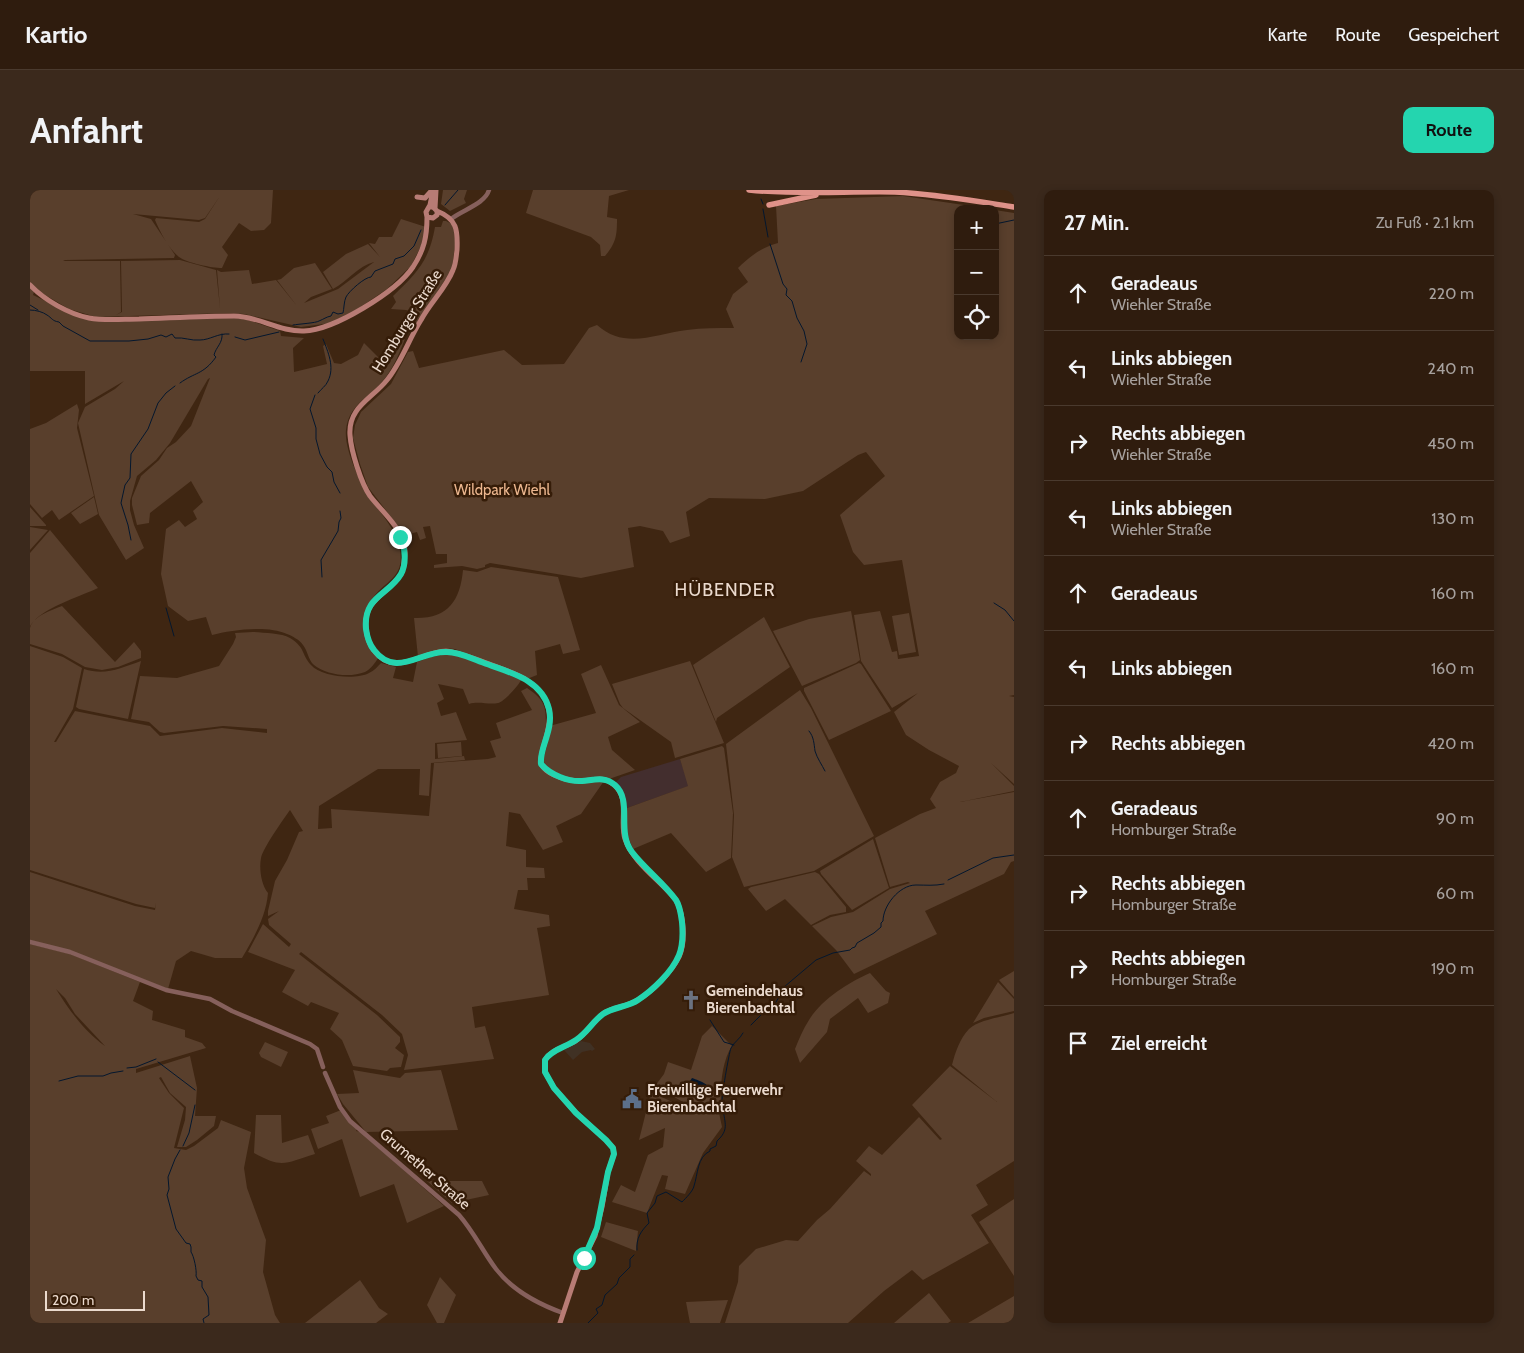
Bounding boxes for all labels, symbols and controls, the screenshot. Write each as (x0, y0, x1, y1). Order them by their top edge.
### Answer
text: Kartio (25, 20, 88, 49)
text: Karte (1268, 24, 1307, 46)
text: Route (1335, 24, 1380, 46)
text: Gespeichert (1408, 24, 1499, 46)
button: Route (1403, 107, 1494, 153)
text: Anfahrt (30, 109, 143, 152)
map controls (954, 205, 999, 340)
button: + (954, 205, 999, 250)
text: 27 Min. (1064, 210, 1129, 235)
text: Zu Fuß · 2.1 km (1376, 213, 1474, 232)
button: − (954, 250, 999, 295)
street label: Homburger Straße (368, 266, 446, 376)
text: Geradeaus (1111, 272, 1197, 295)
icon: ahead (1064, 279, 1092, 307)
text: 220 m (1428, 284, 1474, 303)
button: locate (954, 295, 999, 340)
text: Wiehler Straße (1111, 295, 1211, 314)
text: Links abbiegen (1111, 347, 1232, 370)
icon: left (1064, 354, 1092, 382)
text: 240 m (1428, 359, 1474, 378)
text: Wiehler Straße (1111, 370, 1211, 389)
text: Rechts abbiegen (1111, 422, 1245, 445)
icon: right (1064, 429, 1092, 457)
text: 450 m (1427, 434, 1474, 453)
text: Wiehler Straße (1111, 445, 1211, 464)
park label: Wildpark Wiehl (454, 481, 551, 499)
text: Links abbiegen (1111, 497, 1232, 520)
icon: left (1064, 504, 1092, 532)
text: 130 m (1431, 509, 1474, 528)
text: Wiehler Straße (1111, 520, 1211, 539)
route end (389, 526, 412, 549)
district label: HÜBENDER (674, 579, 776, 601)
icon: ahead (1064, 579, 1092, 607)
text: Geradeaus (1111, 582, 1197, 605)
text: 160 m (1431, 584, 1474, 603)
icon: left (1064, 654, 1092, 682)
text: Links abbiegen (1111, 657, 1232, 680)
text: 160 m (1431, 659, 1474, 678)
icon: right (1064, 729, 1092, 757)
text: Rechts abbiegen (1111, 732, 1245, 755)
text: 420 m (1428, 734, 1474, 753)
text: Geradeaus (1111, 797, 1197, 820)
icon: ahead (1064, 804, 1092, 832)
text: 90 m (1436, 809, 1474, 828)
text: Homburger Straße (1111, 820, 1236, 839)
text: Rechts abbiegen (1111, 872, 1245, 895)
icon: right (1064, 879, 1092, 907)
text: 60 m (1436, 884, 1474, 903)
text: Homburger Straße (1111, 895, 1236, 914)
text: Rechts abbiegen (1111, 947, 1245, 970)
icon: right (1064, 954, 1092, 982)
text: 190 m (1431, 959, 1474, 978)
text: Homburger Straße (1111, 970, 1236, 989)
place label: Gemeindehaus Bierenbachtal (706, 982, 803, 1017)
church icon: Gemeindehaus Bierenbachtal (680, 989, 702, 1011)
icon: arrive (1064, 1029, 1092, 1057)
text: Ziel erreicht (1111, 1032, 1207, 1055)
place label: Freiwillige Feuerwehr Bierenbachtal (647, 1081, 783, 1116)
public building icon: Freiwillige Feuerwehr Bierenbachtal (621, 1088, 643, 1110)
street label: Grumether Straße (376, 1125, 474, 1213)
route start (573, 1247, 596, 1270)
scale bar (45, 1288, 145, 1311)
text: 200 m (52, 1291, 94, 1309)

